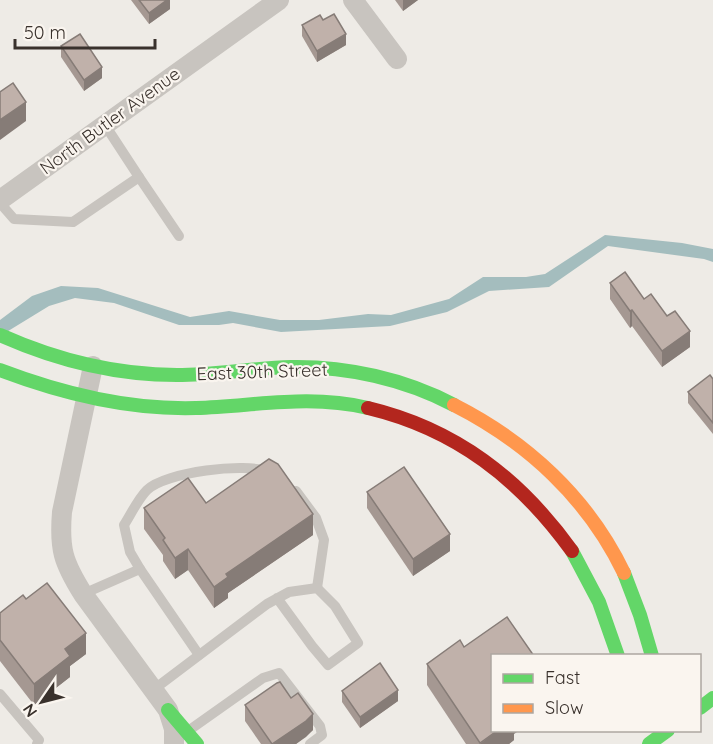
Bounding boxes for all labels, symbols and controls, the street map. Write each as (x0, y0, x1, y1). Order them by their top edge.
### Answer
scale bar (15, 12, 154, 50)
text: 50 m (24, 21, 66, 44)
street label: North Butler Avenue (35, 62, 184, 179)
street label: East 30th Street (196, 358, 328, 385)
legend (491, 654, 701, 732)
text: Fast (545, 666, 580, 689)
north arrow (12, 672, 72, 732)
text: Slow (545, 696, 583, 719)
text: N (18, 700, 41, 721)

